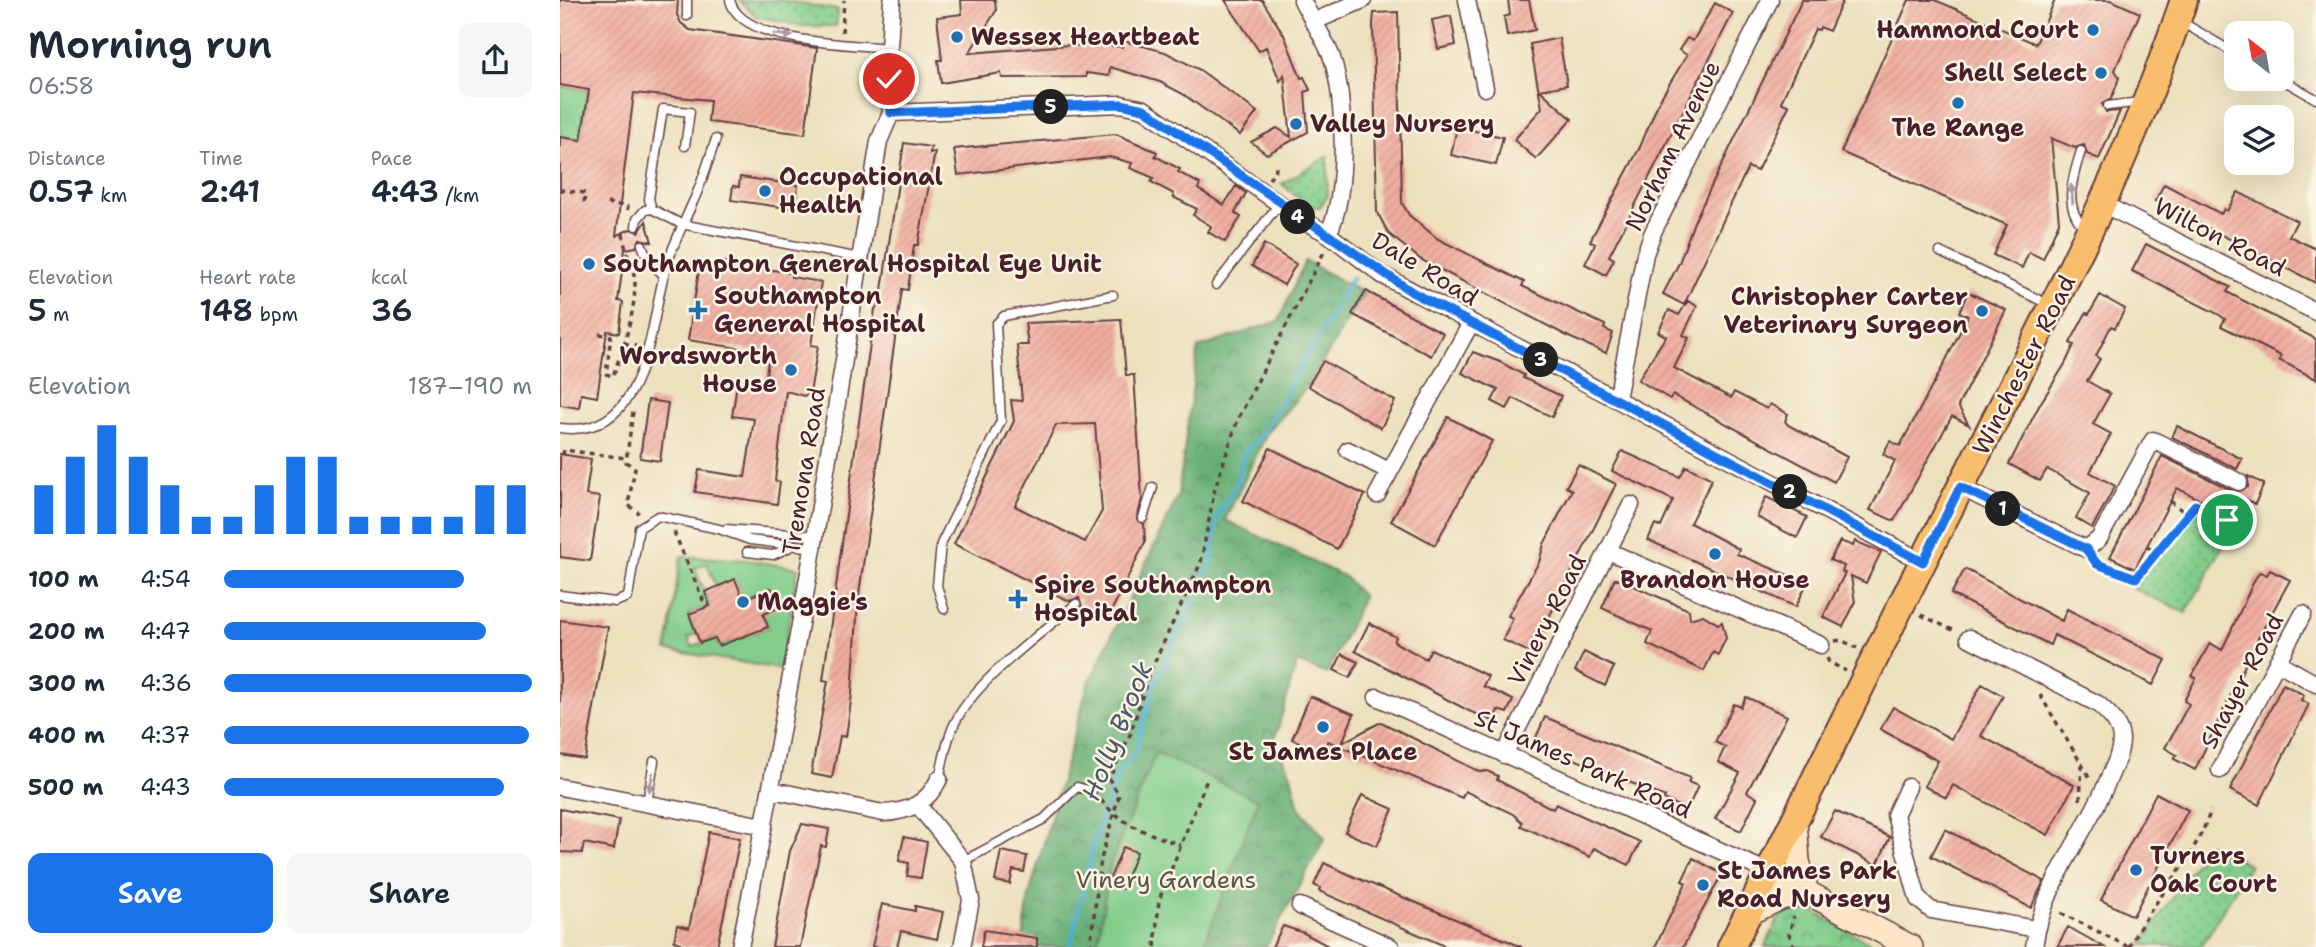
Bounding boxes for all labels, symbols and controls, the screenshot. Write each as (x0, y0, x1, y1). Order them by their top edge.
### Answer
place label: Hammond Court (1876, 14, 2079, 46)
text: Morning run (28, 19, 272, 70)
place label: Wessex Heartbeat (971, 21, 1200, 53)
north arrow (2224, 21, 2294, 91)
map controls (2224, 21, 2294, 175)
marker: Hammond Court (2085, 22, 2101, 38)
button: share (458, 23, 532, 97)
marker: Wessex Heartbeat (949, 29, 965, 45)
one-way arrow (772, 30, 794, 41)
pin (859, 49, 919, 109)
street label: Norham Avenue (1618, 55, 1728, 237)
place label: Shell Select (1944, 57, 2087, 89)
icon: check (870, 60, 908, 98)
marker: Shell Select (2093, 65, 2109, 81)
text: 06:58 (28, 71, 94, 101)
pin: 5 (1034, 90, 1068, 124)
text: 5 (1045, 94, 1056, 119)
marker: The Range (1950, 95, 1966, 111)
button: layers (2224, 105, 2294, 175)
place label: Valley Nursery (1310, 108, 1495, 140)
place label: The Range (1892, 112, 2025, 144)
marker: Valley Nursery (1288, 116, 1304, 132)
text: Distance (28, 146, 106, 171)
text: Time (199, 146, 243, 171)
text: Pace (371, 146, 412, 171)
place label: Occupational Health (779, 161, 943, 221)
text: 0.57 (28, 171, 94, 212)
text: 2:41 (199, 171, 260, 212)
text: 4:43 (371, 171, 439, 212)
text: km (94, 183, 127, 208)
text: /km (439, 183, 479, 208)
marker: Occupational Health (757, 183, 773, 199)
one-way arrow (2066, 183, 2077, 205)
street label: Wilton Road (2149, 190, 2291, 284)
pin: 4 (1280, 200, 1316, 234)
text: 4 (1291, 204, 1304, 229)
street label: Dale Road (1366, 225, 1484, 313)
place label: Southampton General Hospital Eye Unit (603, 248, 1102, 280)
marker: Southampton General Hospital Eye Unit (581, 256, 597, 272)
text: Elevation (28, 265, 113, 290)
text: Heart rate (199, 265, 296, 290)
text: kcal (371, 265, 408, 290)
street label: Winchester Road (1965, 270, 2083, 460)
place label: Southampton General Hospital (714, 280, 925, 340)
place label: Christopher Carter Veterinary Surgeon (1724, 281, 1968, 341)
text: 5 (28, 290, 47, 331)
text: 148 (199, 290, 253, 331)
text: 36 (371, 290, 412, 331)
marker: Southampton General Hospital (688, 300, 708, 320)
text: m (47, 302, 70, 327)
text: bpm (253, 302, 298, 327)
marker: Christopher Carter Veterinary Surgeon (1974, 303, 1990, 319)
place label: Wordsworth House (619, 340, 777, 400)
pin: 3 (1524, 342, 1558, 378)
text: 3 (1534, 347, 1547, 372)
marker: Wordsworth House (783, 362, 799, 378)
text: Elevation (28, 371, 131, 401)
text: 187–190 m (408, 371, 532, 401)
street label: Tremona Road (775, 385, 833, 557)
pin: 2 (1772, 475, 1808, 510)
text: 2 (1783, 479, 1796, 504)
pin (2197, 490, 2257, 550)
pin: 1 (1986, 491, 2020, 526)
text: 1 (1998, 496, 2007, 521)
icon: arrive (2208, 501, 2246, 539)
marker: Brandon House (1707, 546, 1723, 562)
street label: Vinery Road (1500, 549, 1594, 691)
text: 100 m (28, 564, 99, 594)
text: 4:54 (140, 564, 191, 594)
place label: Brandon House (1620, 564, 1810, 596)
place label: Spire Southampton Hospital (1034, 569, 1271, 629)
place label: Maggie's (757, 586, 868, 618)
marker: Spire Southampton Hospital (1008, 589, 1028, 609)
marker: Maggie's (735, 594, 751, 610)
street label: Shayer Road (2193, 608, 2291, 754)
text: 200 m (28, 616, 105, 646)
text: 4:47 (140, 616, 191, 646)
water label: Holly Brook (1073, 656, 1160, 806)
text: 300 m (28, 668, 105, 698)
text: 4:36 (140, 668, 192, 698)
street label: St James Park Road (1469, 702, 1697, 826)
marker: St James Place (1315, 719, 1331, 735)
text: 400 m (28, 720, 105, 750)
text: 4:37 (140, 720, 190, 750)
place label: St James Place (1228, 736, 1418, 768)
one-way arrow (645, 771, 656, 793)
text: 500 m (28, 772, 103, 802)
text: 4:43 (140, 772, 191, 802)
place label: Turners Oak Court (2150, 840, 2278, 900)
button: Save (28, 853, 273, 933)
button: Share (287, 853, 532, 933)
place label: St James Park Road Nursery (1717, 855, 1898, 915)
marker: Turners Oak Court (2128, 862, 2144, 878)
park label: Vinery Gardens (1076, 864, 1256, 896)
marker: St James Park Road Nursery (1695, 877, 1711, 893)

